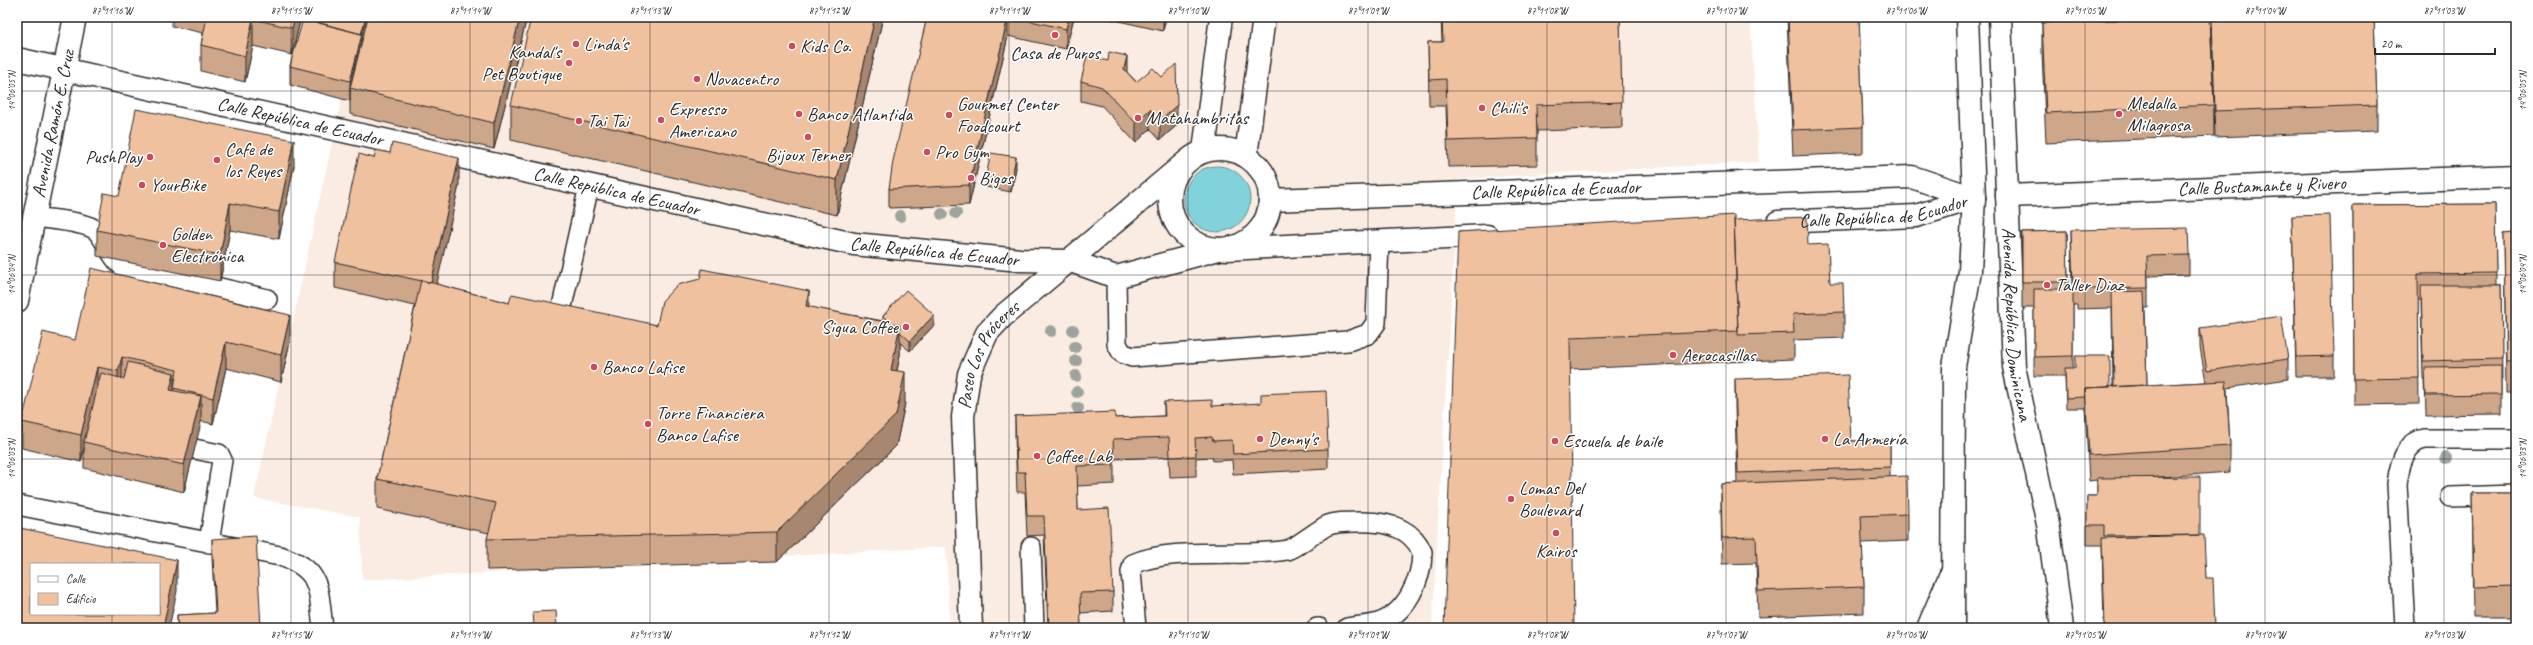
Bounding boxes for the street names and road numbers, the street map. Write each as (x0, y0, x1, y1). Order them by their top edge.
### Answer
street label: Avenida Ramón E. Cruz (26, 46, 80, 200)
street label: Calle República de Ecuador (215, 92, 388, 152)
street label: Calle República de Ecuador (531, 162, 704, 222)
street label: Calle Bustamante y Rivero (2177, 171, 2348, 201)
street label: Calle República de Ecuador (1471, 175, 1643, 205)
street label: Calle República de Ecuador (1799, 188, 1972, 233)
street label: Avenida República Dominicana (1996, 227, 2038, 425)
street label: Calle República de Ecuador (849, 232, 1022, 272)
street label: Paseo Los Próceres (952, 294, 1026, 410)

